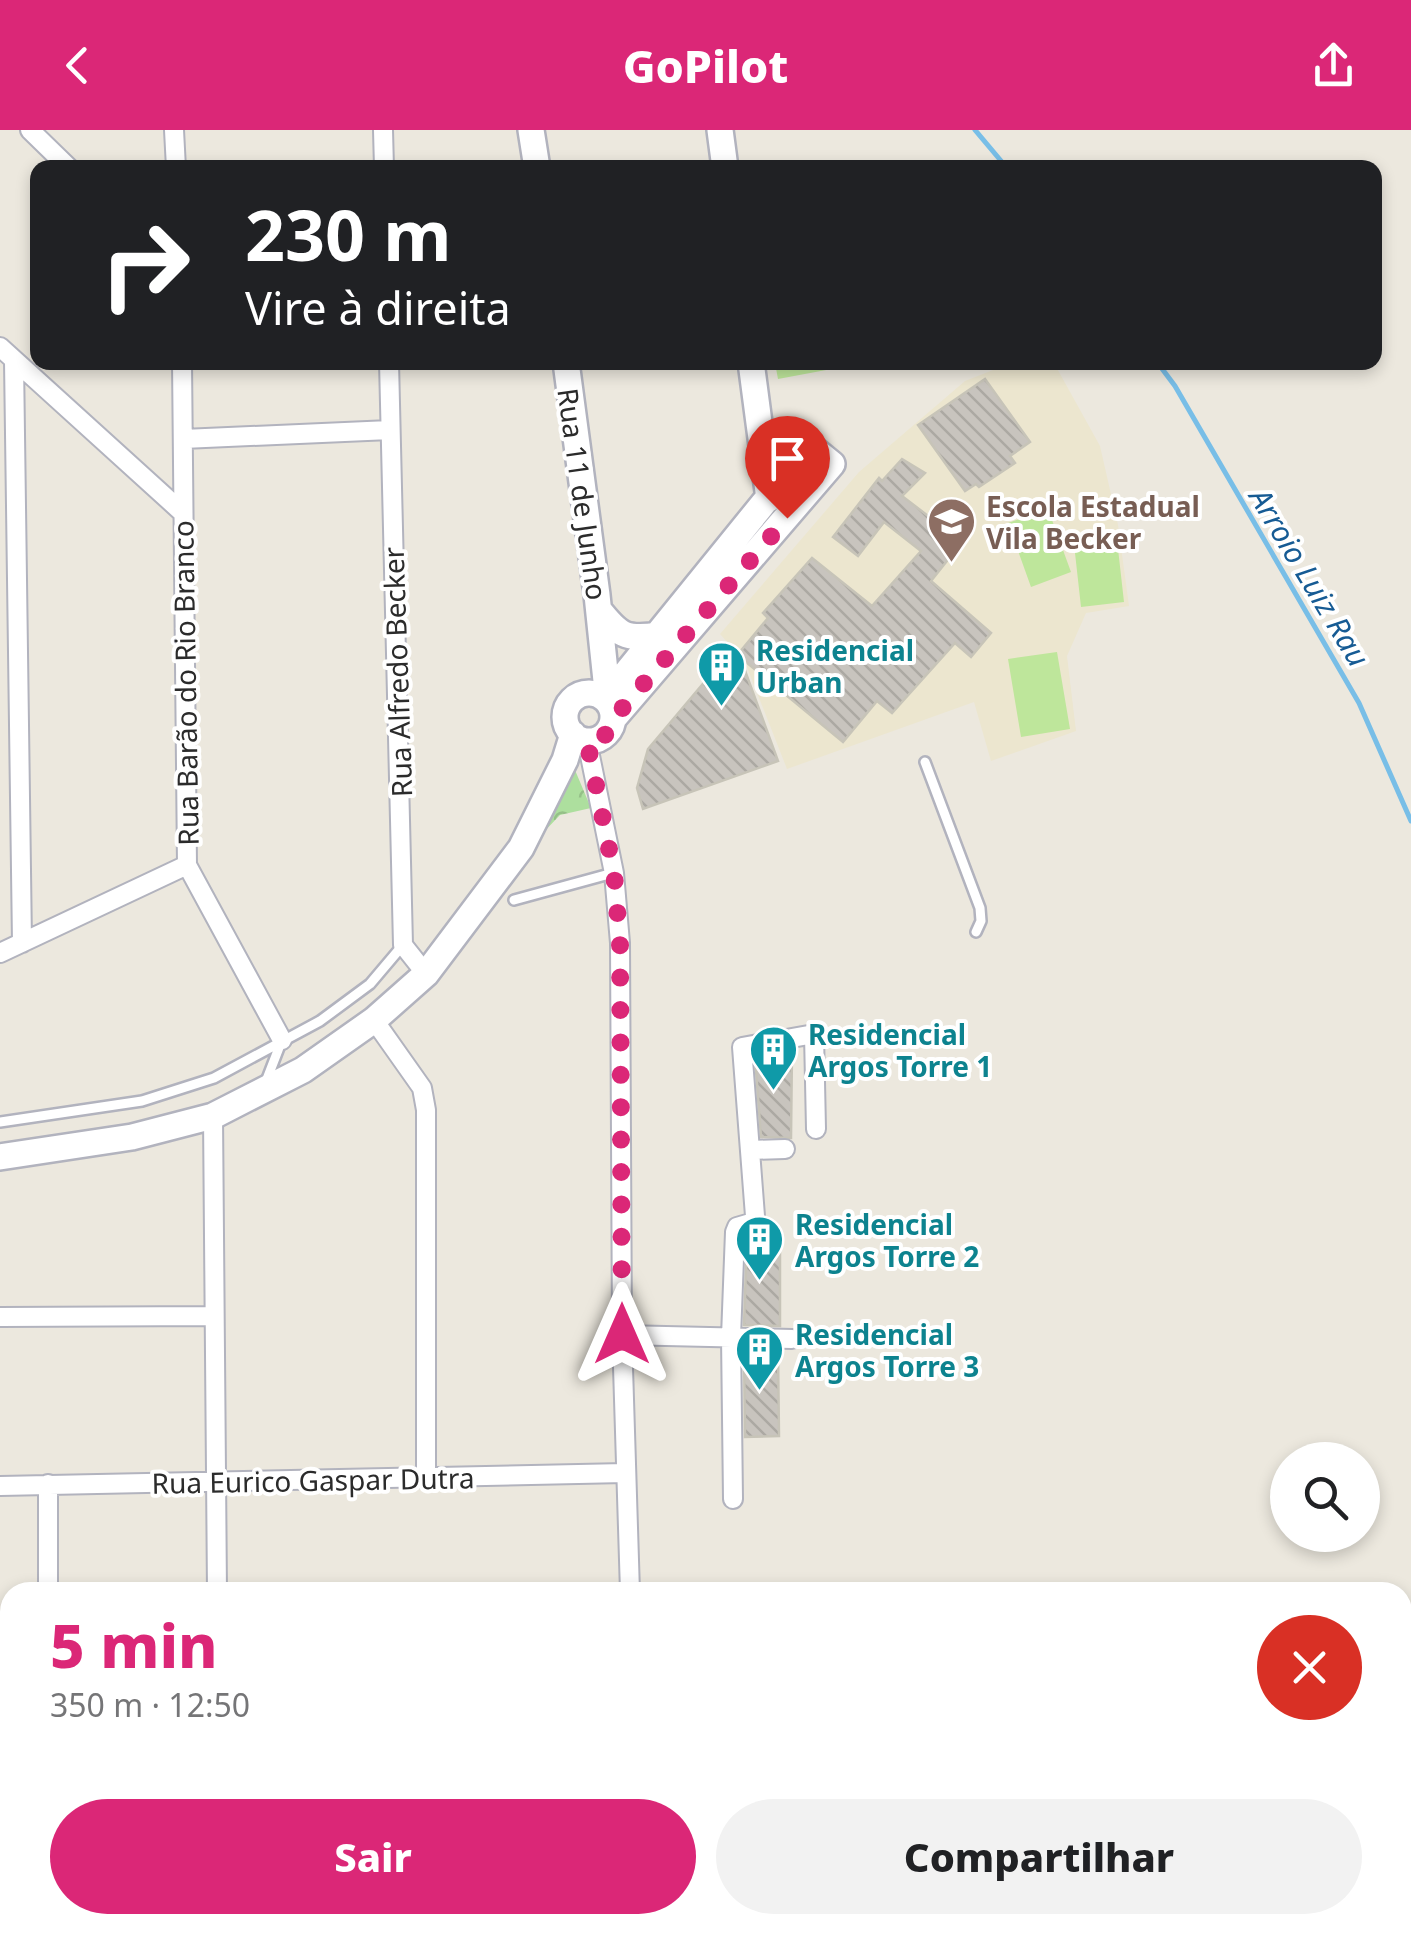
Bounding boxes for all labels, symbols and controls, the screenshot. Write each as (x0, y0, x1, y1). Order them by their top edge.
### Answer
text: GoPilot (623, 35, 788, 96)
icon: back (50, 38, 105, 93)
icon: share (1306, 38, 1361, 93)
text: 230 m (245, 186, 452, 282)
icon: right (80, 200, 210, 330)
text: Vire à direita (245, 277, 511, 338)
street label: Rua 11 de Junho (549, 385, 617, 603)
pin (745, 416, 830, 519)
icon: arrive (760, 431, 815, 486)
water label: Arroio Luiz Rau (1239, 478, 1380, 674)
place label: Escola Estadual Vila Becker (986, 487, 1200, 557)
school or university icon: Escola Estadual Vila Becker (925, 496, 977, 564)
street label: Rua Barão do Rio Branco (163, 520, 207, 846)
street label: Rua Alfredo Becker (374, 546, 420, 798)
place label: Residencial Urban (756, 631, 914, 701)
building icon: Residencial Urban (695, 640, 747, 708)
place label: Residencial Argos Torre 1 (808, 1015, 992, 1085)
building icon: Residencial Argos Torre 1 (747, 1024, 799, 1092)
place label: Residencial Argos Torre 2 (795, 1205, 979, 1275)
building icon: Residencial Argos Torre 2 (734, 1214, 786, 1282)
position arrow (570, 1282, 674, 1386)
place label: Residencial Argos Torre 3 (795, 1315, 979, 1385)
building icon: Residencial Argos Torre 3 (734, 1324, 786, 1392)
map controls (1270, 1442, 1380, 1552)
button: search (1270, 1442, 1380, 1552)
street label: Rua Eurico Gaspar Dutra (151, 1458, 475, 1502)
text: 5 min (50, 1604, 218, 1686)
button: close (1257, 1615, 1362, 1720)
text: 350 m · 12:50 (50, 1683, 250, 1726)
button: Sair (50, 1799, 696, 1914)
button: Compartilhar (716, 1799, 1362, 1914)

